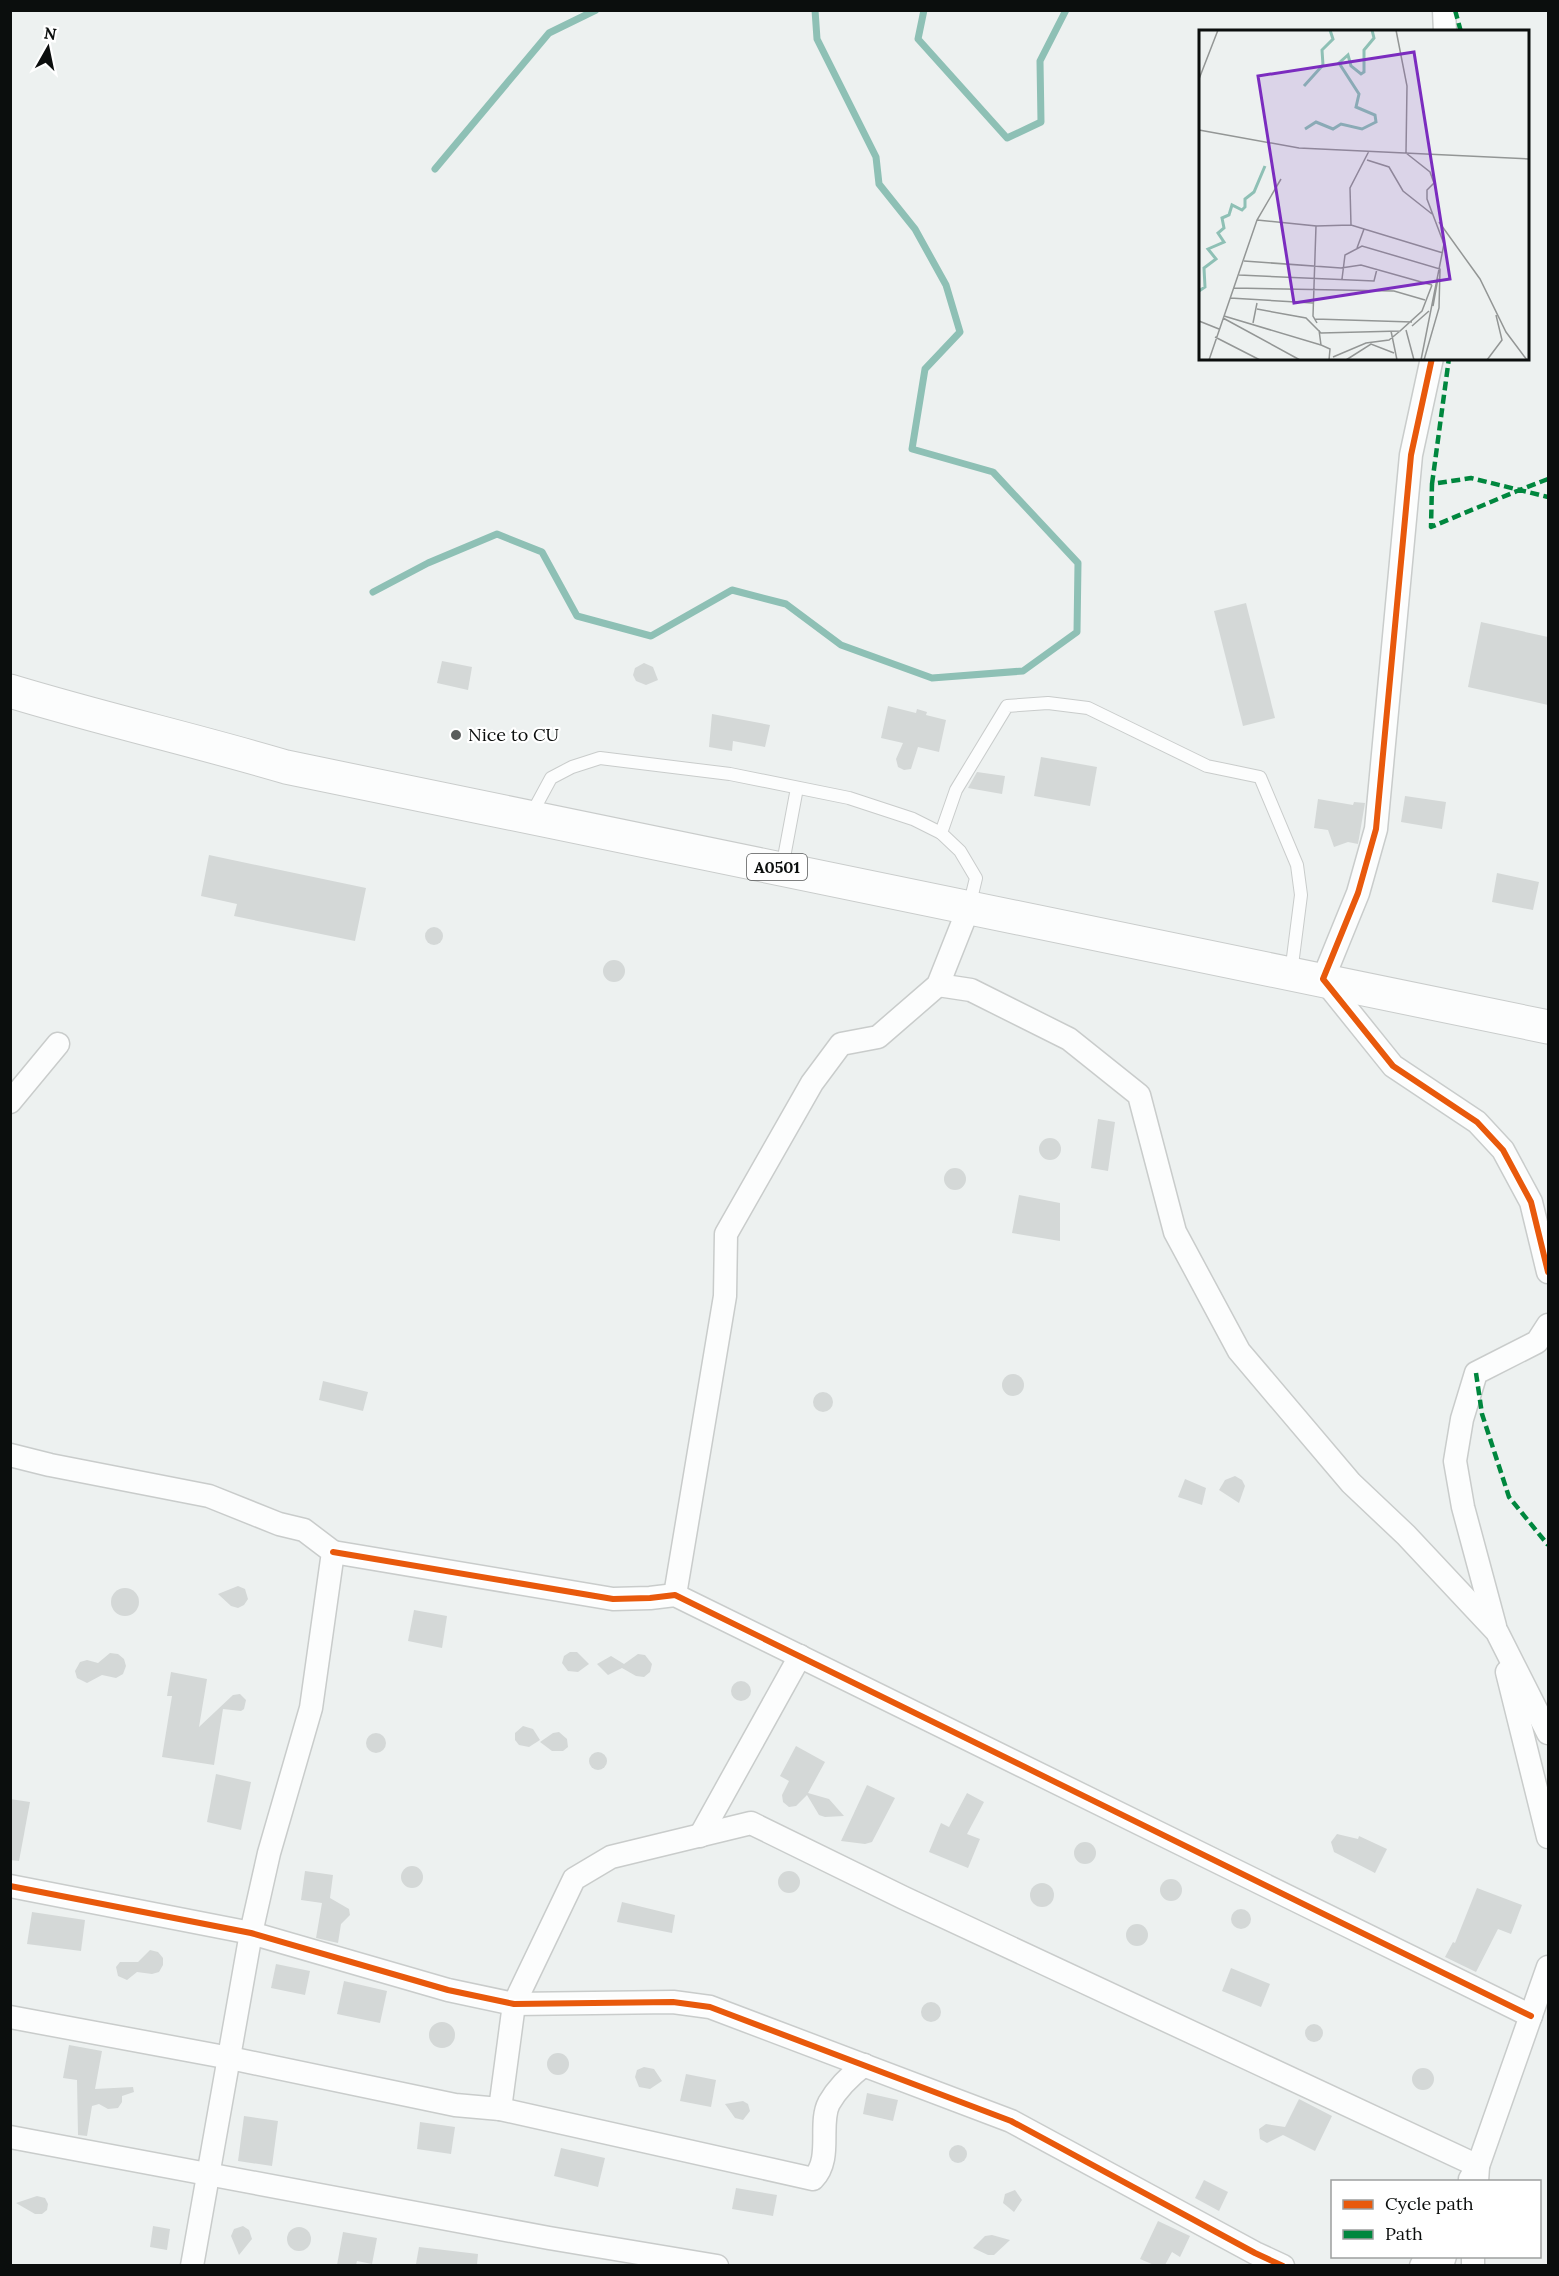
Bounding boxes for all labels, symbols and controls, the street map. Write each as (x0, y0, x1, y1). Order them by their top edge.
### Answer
north arrow (18, 18, 78, 78)
text: N (43, 22, 58, 44)
inset map (1199, 30, 1529, 360)
place label: Nice to CU (468, 723, 559, 746)
marker: Nice to CU (449, 728, 463, 742)
road number: A0501 (747, 854, 807, 880)
legend (1331, 2180, 1541, 2258)
text: Cycle path (1385, 2192, 1474, 2215)
text: Path (1385, 2222, 1423, 2245)

